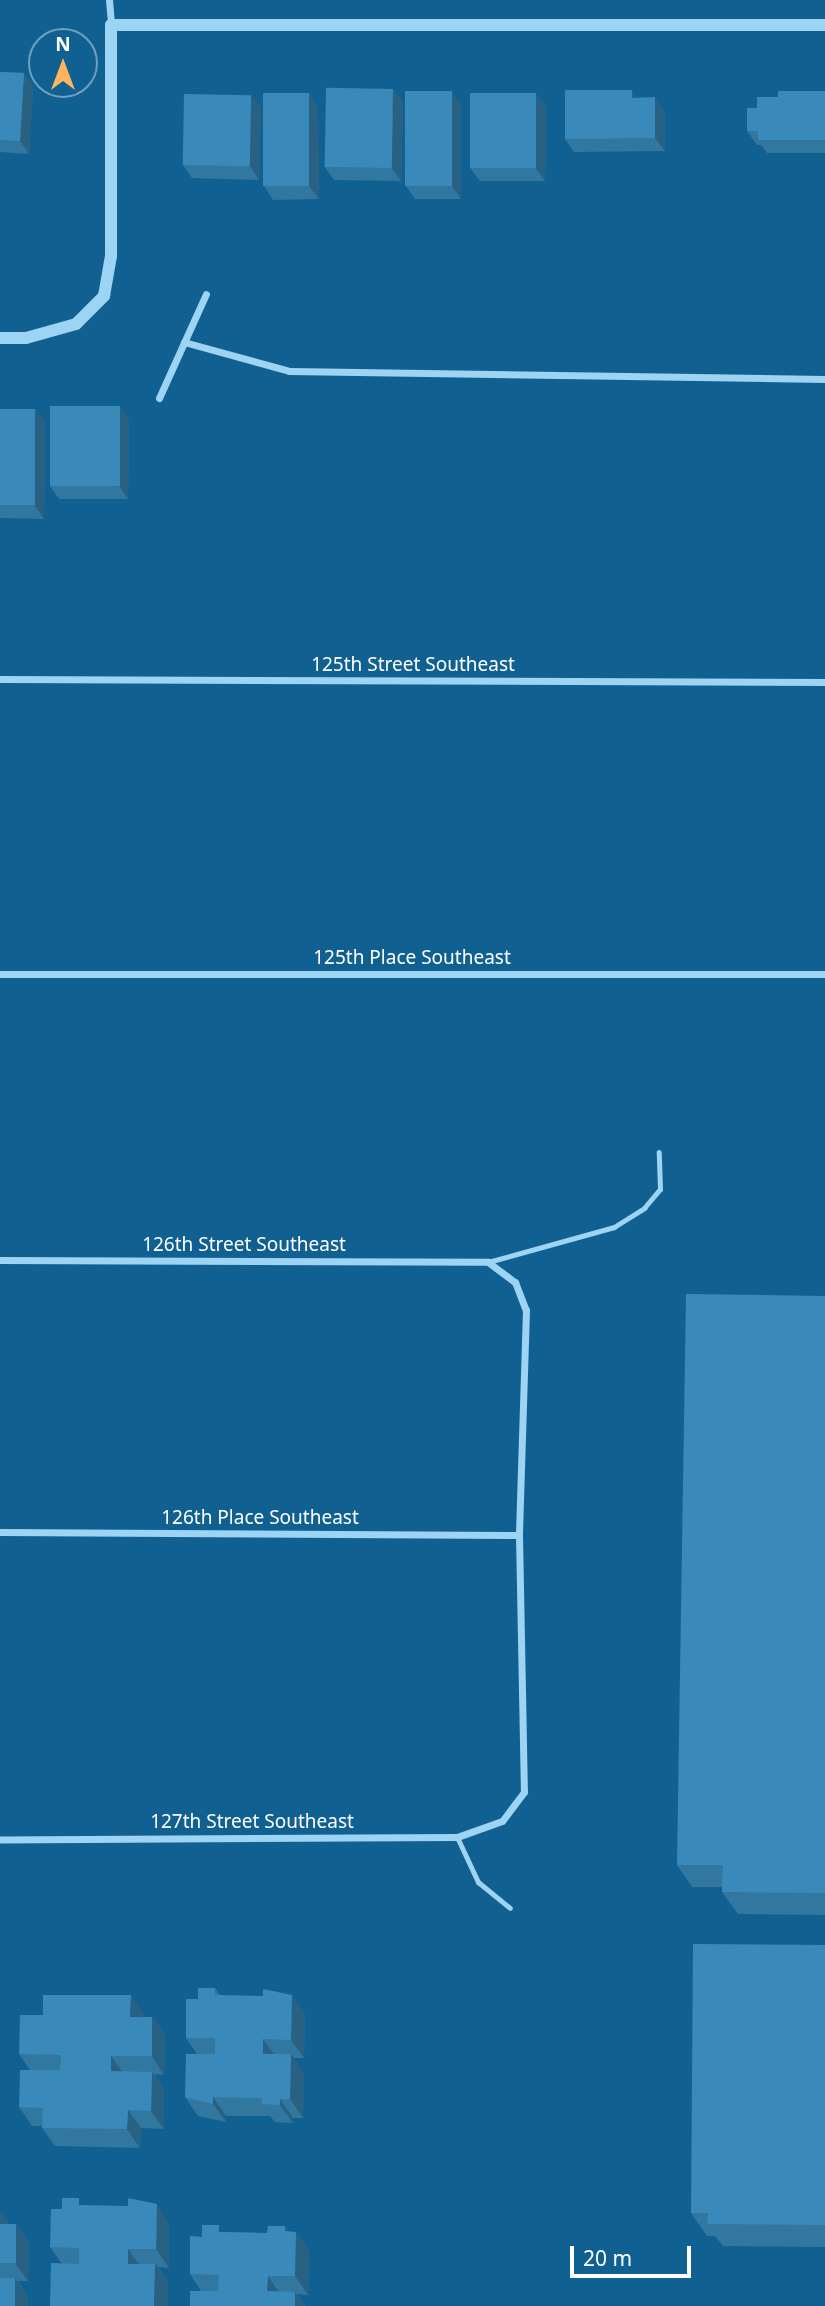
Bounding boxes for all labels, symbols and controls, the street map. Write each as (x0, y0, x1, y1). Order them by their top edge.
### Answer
north arrow (28, 28, 98, 98)
text: N (55, 31, 71, 57)
street label: 125th Street Southeast (311, 654, 515, 676)
street label: 125th Place Southeast (313, 947, 511, 969)
street label: 126th Street Southeast (142, 1234, 346, 1256)
street label: 126th Place Southeast (161, 1507, 359, 1529)
street label: 127th Street Southeast (150, 1811, 354, 1833)
scale bar (573, 2232, 694, 2276)
text: 20 m (583, 2244, 632, 2272)

